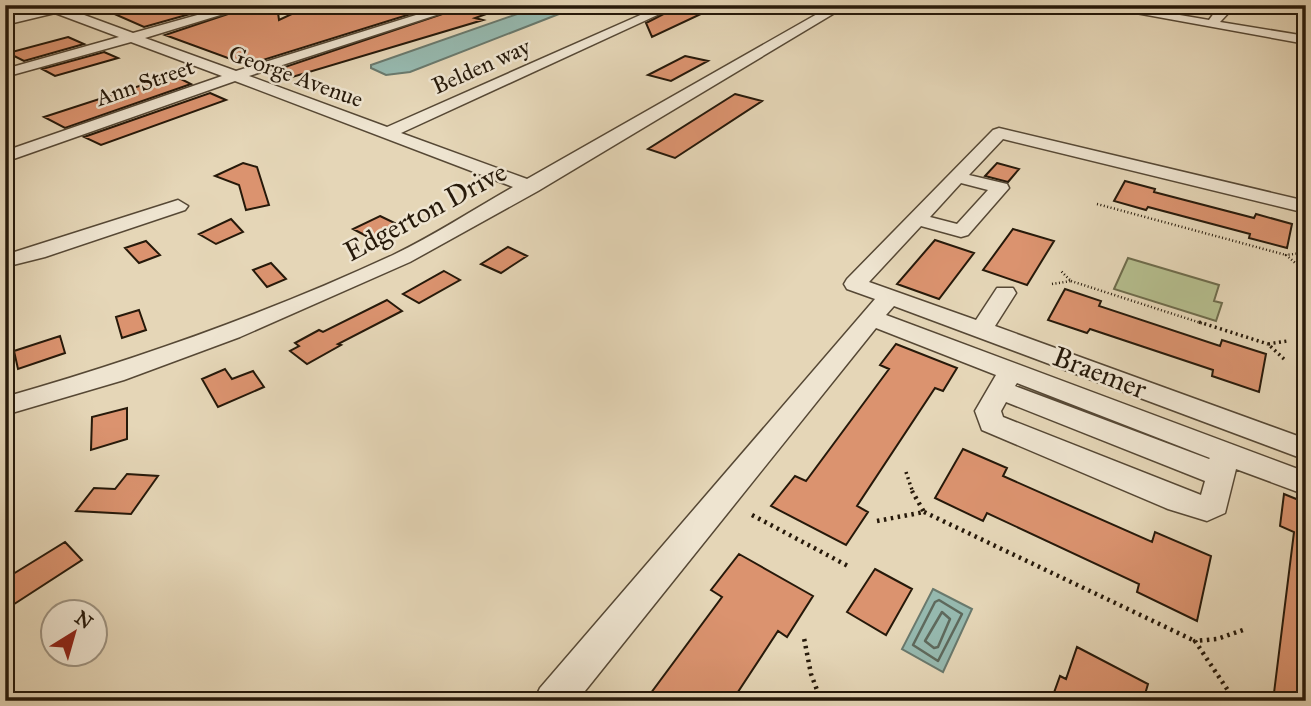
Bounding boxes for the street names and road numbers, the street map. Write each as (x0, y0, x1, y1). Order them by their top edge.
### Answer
street label: Belden way (427, 31, 536, 100)
street label: George Avenue (225, 39, 367, 114)
street label: Ann Street (91, 52, 198, 112)
street label: Edgerton Drive (338, 154, 513, 269)
street label: Braemer (1048, 339, 1152, 407)

